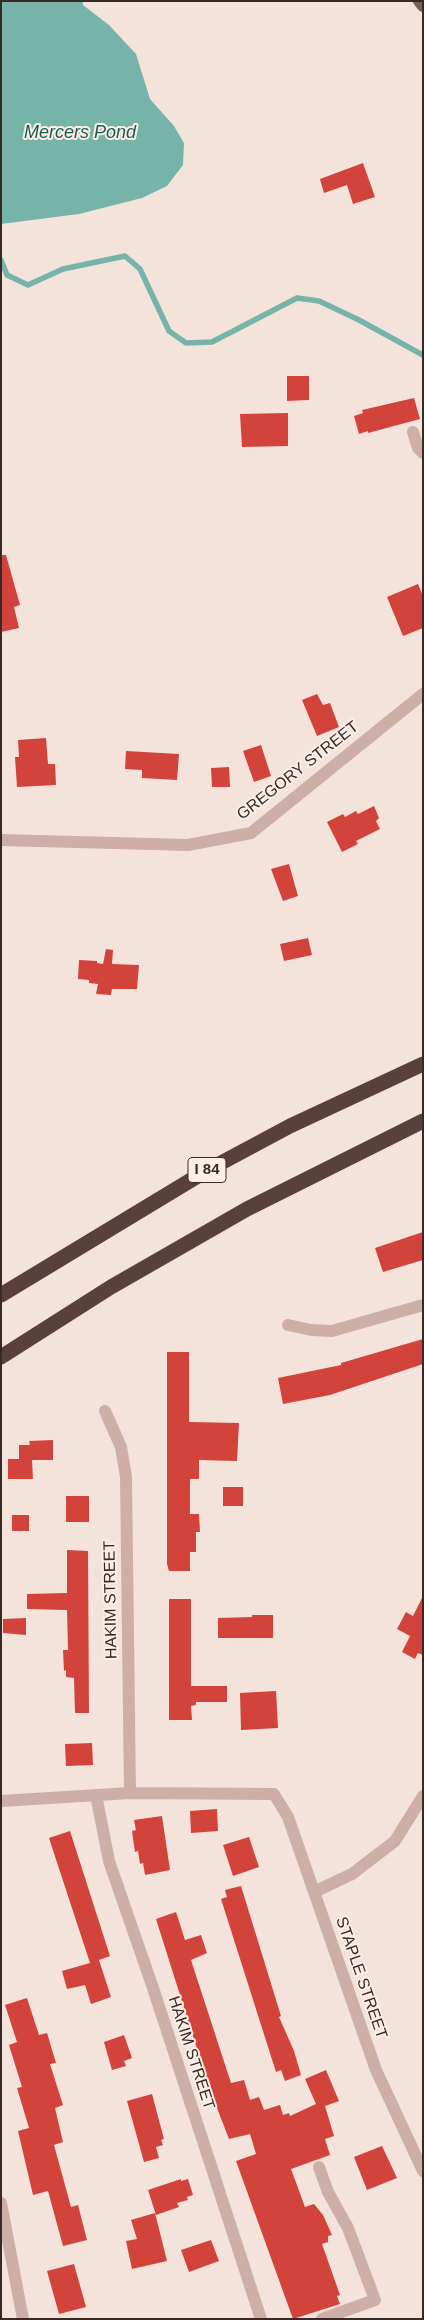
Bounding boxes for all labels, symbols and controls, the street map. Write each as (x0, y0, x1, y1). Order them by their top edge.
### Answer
water label: Mercers Pond (24, 122, 136, 144)
street label: GREGORY STREET (233, 718, 363, 824)
road number: I 84 (188, 1158, 226, 1182)
street label: HAKIM STREET (100, 1541, 122, 1659)
street label: STAPLE STREET (331, 1914, 391, 2042)
street label: HAKIM STREET (164, 1994, 218, 2112)

